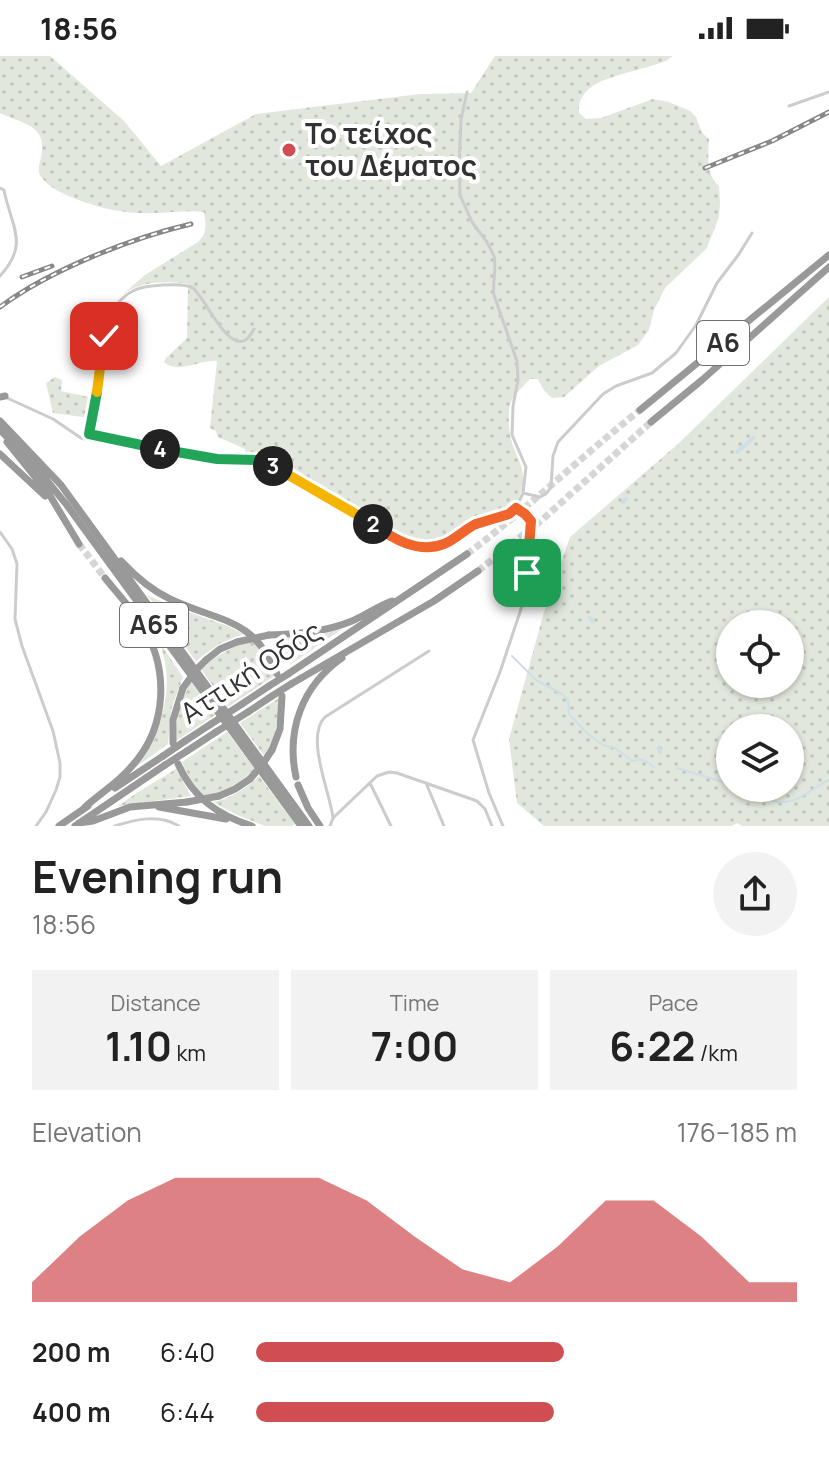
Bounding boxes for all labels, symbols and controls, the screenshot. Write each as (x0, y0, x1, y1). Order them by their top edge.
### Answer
text: 18:56 (40, 8, 118, 49)
place label: Το τείχος του Δέματος (305, 114, 477, 184)
marker: Το τείχος του Δέματος (280, 141, 298, 159)
pin (70, 302, 138, 370)
icon: check (82, 314, 126, 358)
road number: Α6 (697, 321, 749, 365)
pin: 4 (140, 429, 180, 469)
text: 4 (153, 434, 167, 464)
pin: 3 (253, 446, 293, 486)
text: 3 (267, 451, 279, 481)
pin: 2 (353, 504, 393, 544)
text: 2 (366, 509, 380, 539)
pin (493, 539, 561, 607)
icon: arrive (505, 551, 549, 595)
road number: Α65 (120, 603, 188, 647)
map controls (716, 610, 804, 802)
button: locate (716, 610, 804, 698)
street label: Αττική Οδός (172, 611, 329, 731)
button: layers (716, 714, 804, 802)
text: Evening run (32, 846, 283, 906)
button: share (713, 852, 797, 936)
text: 18:56 (32, 906, 96, 942)
text: Distance (110, 988, 201, 1018)
text: Time (390, 988, 439, 1018)
text: Pace (649, 988, 698, 1018)
text: 1.10 (105, 1018, 172, 1073)
text: 7:00 (371, 1018, 458, 1073)
text: 6:22 (609, 1018, 695, 1073)
text: km (172, 1038, 206, 1068)
text: /km (695, 1038, 738, 1068)
text: Elevation (32, 1114, 142, 1150)
text: 176–185 m (677, 1114, 797, 1150)
text: 200 m (32, 1334, 110, 1370)
text: 6:40 (160, 1334, 215, 1370)
text: 400 m (32, 1394, 111, 1430)
text: 6:44 (160, 1394, 215, 1430)

